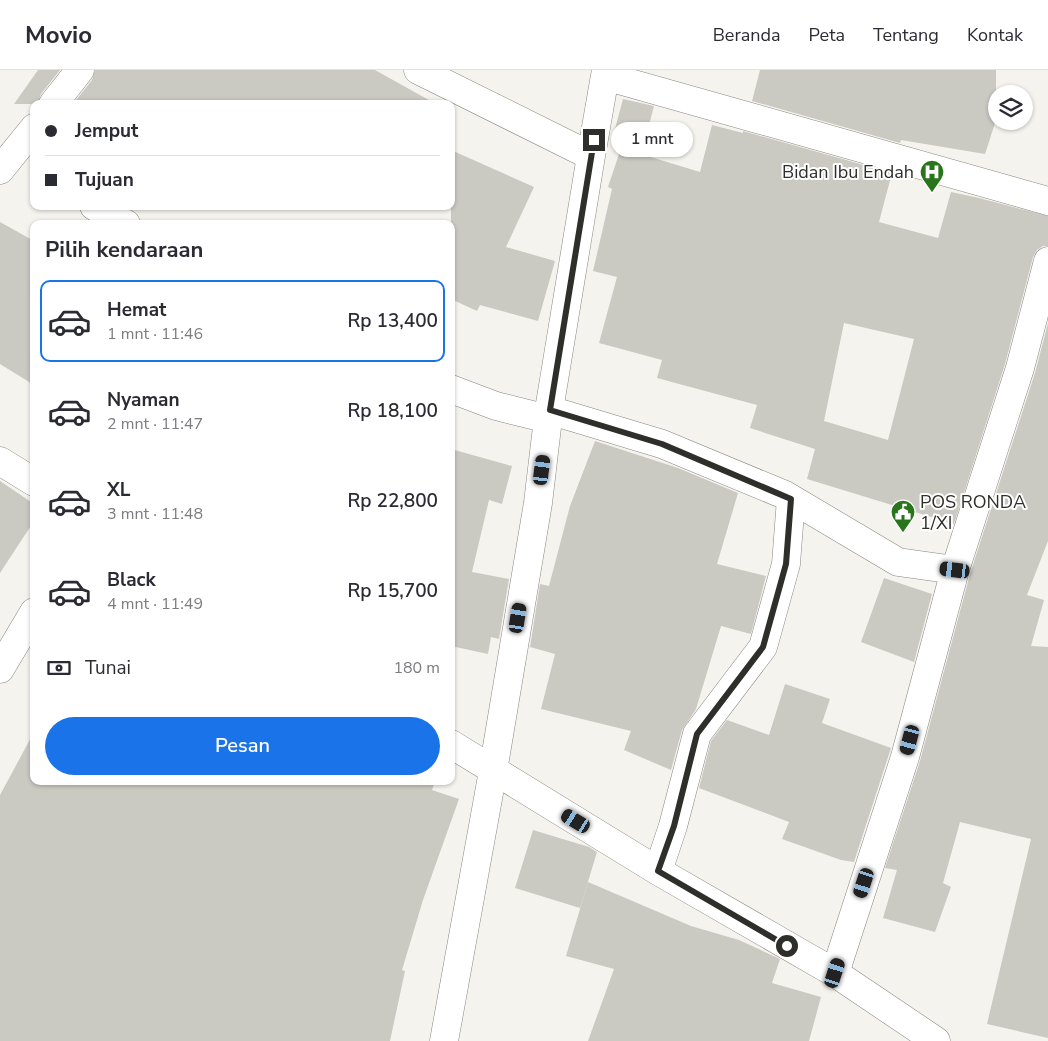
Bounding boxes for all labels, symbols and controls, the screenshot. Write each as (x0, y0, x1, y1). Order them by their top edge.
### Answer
text: Movio (25, 19, 92, 51)
text: Beranda (713, 23, 781, 47)
text: Peta (809, 23, 845, 47)
text: Tentang (873, 23, 939, 47)
text: Kontak (967, 23, 1023, 47)
map controls (988, 85, 1033, 130)
button: layers (988, 85, 1033, 130)
text: Jemput (75, 118, 138, 144)
callout: 1 mnt (612, 122, 694, 158)
text: 1 mnt (631, 128, 673, 150)
route end (583, 129, 605, 151)
hospital icon: Bidan Ibu Endah (919, 159, 945, 193)
place label: Bidan Ibu Endah (782, 160, 914, 184)
text: Tujuan (75, 167, 134, 193)
text: Pilih kendaraan (45, 235, 203, 265)
text: Hemat (107, 297, 166, 323)
icon: car (47, 299, 92, 344)
text: Rp 13,400 (347, 308, 438, 334)
text: 1 mnt · 11:46 (107, 323, 203, 345)
text: Nyaman (107, 387, 180, 413)
icon: car (47, 389, 92, 434)
text: Rp 18,100 (347, 398, 438, 424)
text: 2 mnt · 11:47 (107, 413, 203, 435)
car (532, 454, 551, 486)
text: XL (107, 477, 130, 503)
icon: car (47, 479, 92, 524)
text: Rp 22,800 (347, 488, 438, 514)
place label: POS RONDA 1/XI (920, 490, 1026, 535)
public building icon: POS RONDA 1/XI (890, 499, 916, 533)
text: 3 mnt · 11:48 (107, 503, 203, 525)
car (939, 561, 970, 579)
text: Black (107, 567, 156, 593)
icon: car (47, 569, 92, 614)
text: Rp 15,700 (347, 578, 438, 604)
text: 4 mnt · 11:49 (107, 593, 203, 615)
car (508, 602, 527, 634)
icon: cash (45, 654, 73, 682)
text: Tunai (85, 655, 131, 681)
text: 180 m (393, 657, 440, 679)
button: Pesan (45, 717, 440, 775)
car (898, 724, 921, 756)
car (559, 807, 592, 835)
car (852, 866, 875, 900)
route start (776, 935, 798, 957)
car (823, 956, 846, 990)

